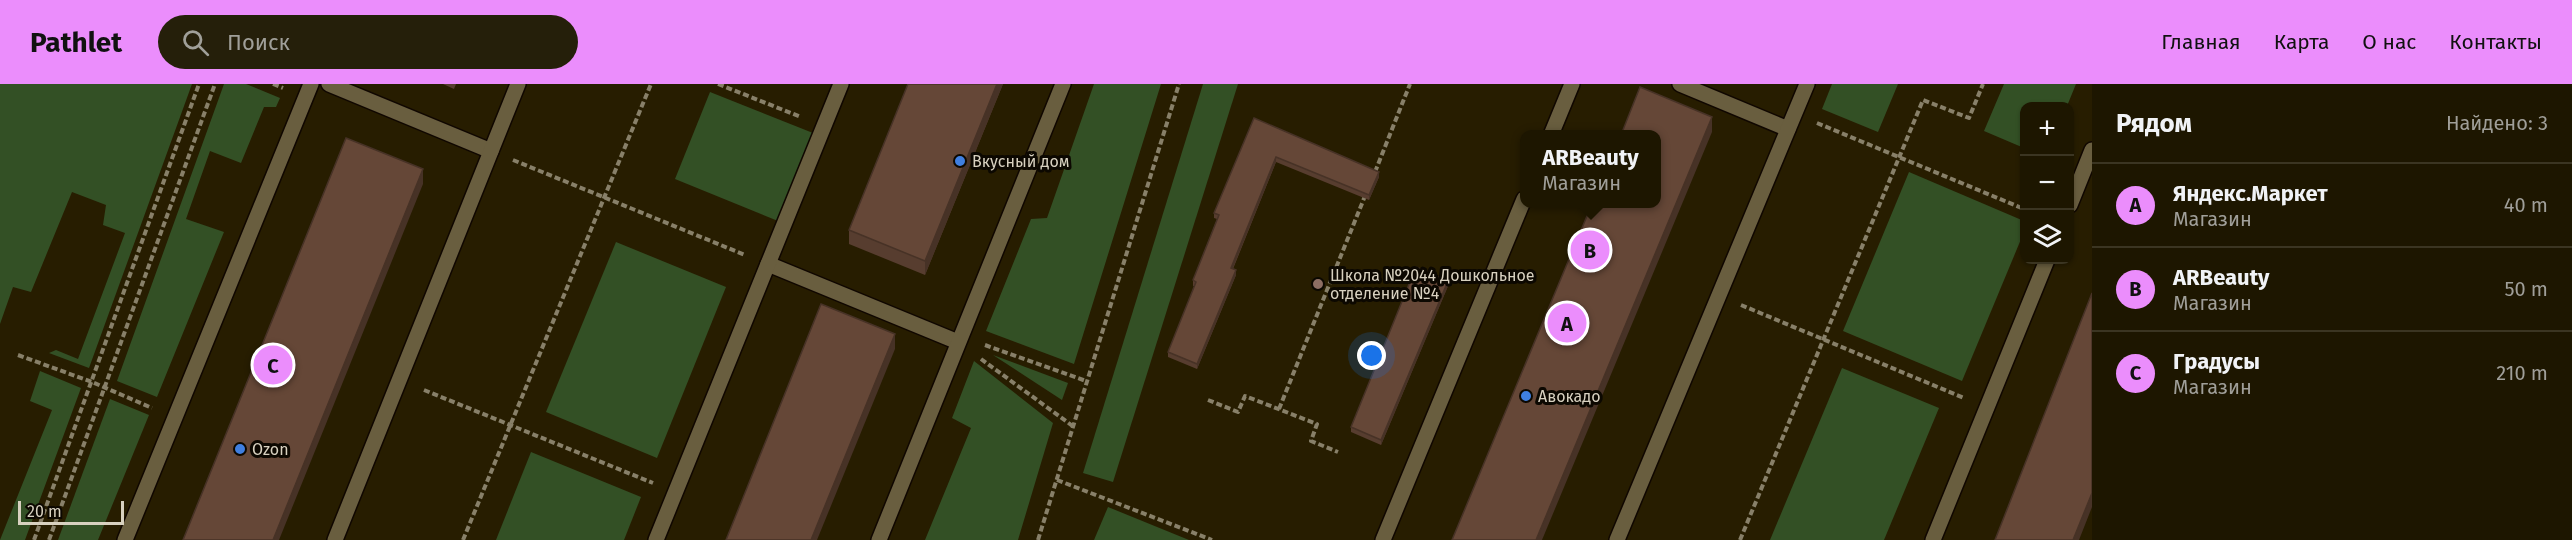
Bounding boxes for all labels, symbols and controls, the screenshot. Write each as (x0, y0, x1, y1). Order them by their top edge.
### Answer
search box (158, 15, 578, 69)
text: Pathlet (30, 26, 122, 59)
icon: search (179, 26, 212, 59)
text: Поиск (227, 29, 290, 56)
text: Главная (2161, 29, 2241, 55)
text: Карта (2274, 29, 2329, 55)
text: О нас (2362, 29, 2416, 55)
text: Контакты (2449, 29, 2542, 55)
map controls (2020, 102, 2074, 264)
button: + (2020, 102, 2074, 156)
text: Рядом (2116, 108, 2192, 139)
text: Найдено: 3 (2446, 111, 2548, 135)
popup (1520, 130, 1661, 208)
text: ARBeauty (1542, 144, 1639, 171)
place label: Вкусный дом (972, 152, 1070, 171)
marker: Вкусный дом (953, 154, 967, 168)
button: − (2020, 156, 2074, 210)
text: Магазин (1542, 171, 1621, 195)
text: Яндекс.Маркет (2173, 180, 2328, 207)
text: A (2130, 193, 2141, 217)
text: 40 m (2504, 193, 2548, 217)
text: Магазин (2173, 207, 2252, 231)
button: layers (2020, 210, 2074, 264)
pin: B (1570, 228, 1610, 272)
text: ARBeauty (2173, 264, 2269, 291)
place label: Школа №2044 Дошкольное отделение №4 (1330, 266, 1535, 303)
marker: Школа №2044 Дошкольное отделение №4 (1311, 277, 1325, 291)
text: B (2129, 277, 2142, 301)
text: 50 m (2504, 277, 2548, 301)
text: Магазин (2173, 291, 2252, 315)
pin: A (1548, 300, 1586, 346)
your location (1357, 341, 1386, 370)
pin: C (254, 342, 292, 388)
text: Градусы (2173, 348, 2260, 375)
text: C (2130, 361, 2141, 385)
text: 210 m (2496, 361, 2548, 385)
text: Магазин (2173, 375, 2252, 399)
place label: Авокадо (1538, 387, 1600, 406)
marker: Авокадо (1519, 389, 1533, 403)
place label: Ozon (252, 440, 289, 459)
marker: Ozon (233, 442, 247, 456)
scale bar (18, 498, 124, 526)
text: 20 m (27, 502, 62, 521)

